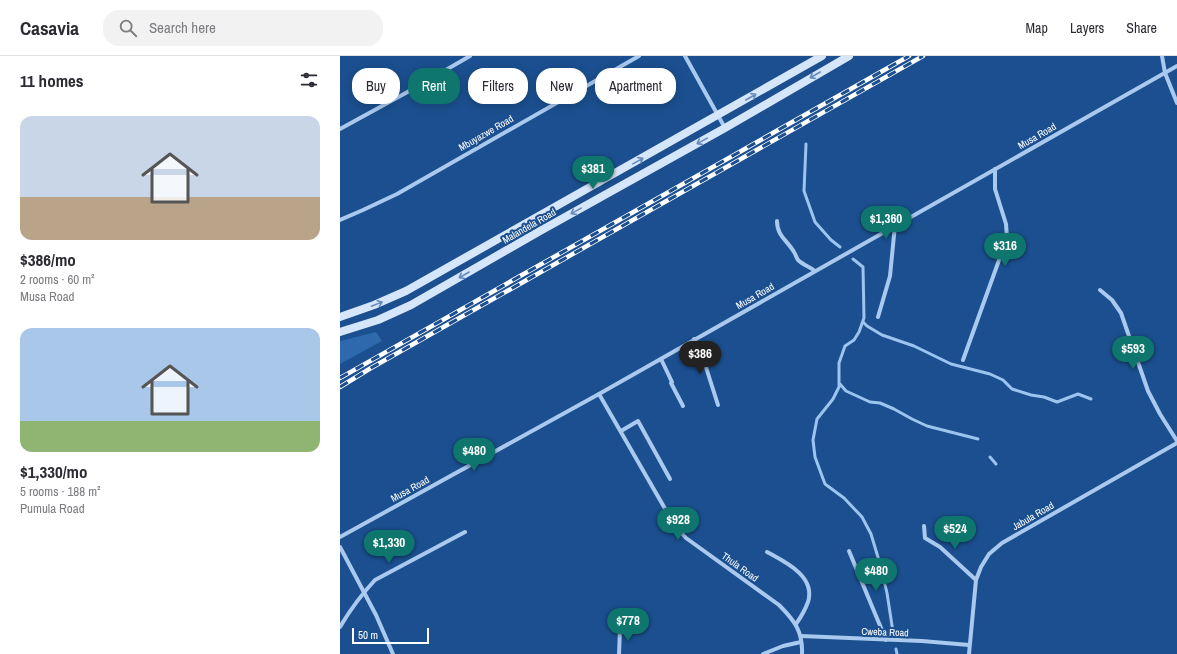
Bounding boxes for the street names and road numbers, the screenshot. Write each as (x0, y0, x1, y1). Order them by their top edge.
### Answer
street label: Mbuyazwe Road (456, 112, 516, 154)
street label: Musa Road (1016, 120, 1058, 152)
street label: Malandela Road (500, 205, 558, 247)
street label: Musa Road (734, 280, 776, 312)
street label: Musa Road (389, 473, 431, 505)
street label: Jabula Road (1010, 499, 1056, 533)
street label: Thula Road (719, 549, 761, 585)
street label: Cweba Road (861, 625, 909, 639)

